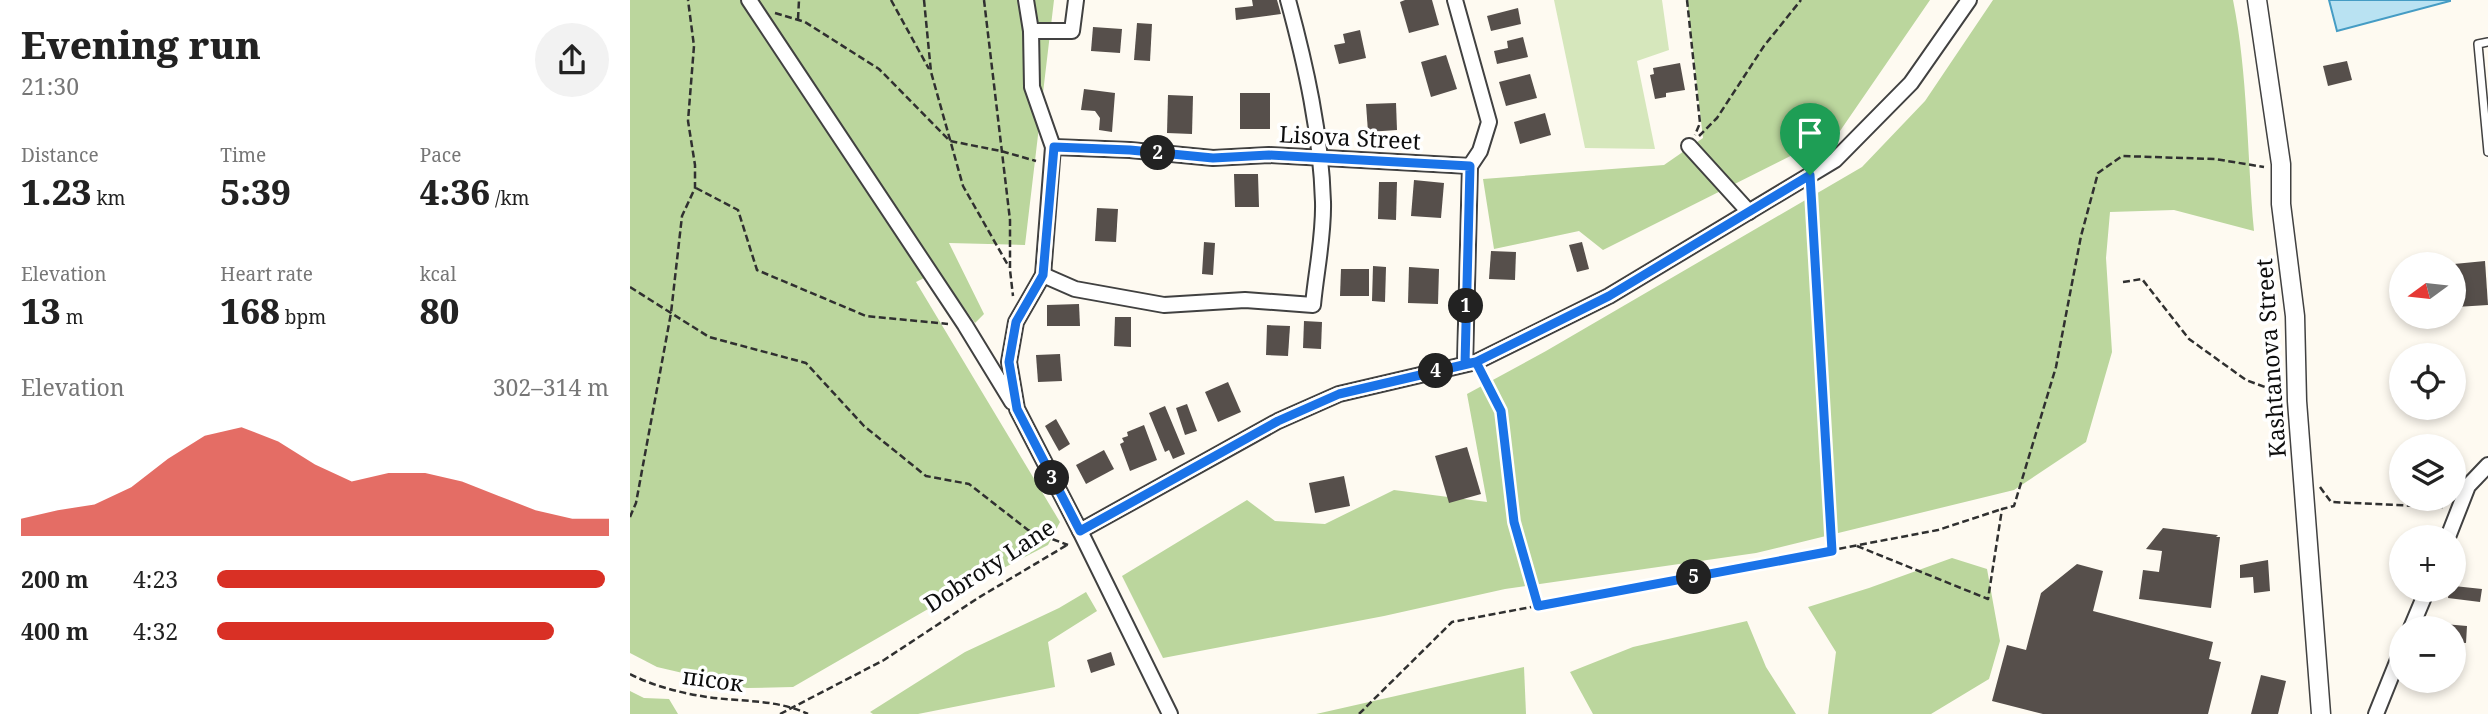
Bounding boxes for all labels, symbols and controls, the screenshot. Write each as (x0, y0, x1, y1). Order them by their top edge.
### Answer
text: Evening run (21, 18, 261, 70)
button: share (535, 23, 609, 97)
text: 21:30 (21, 70, 79, 102)
pin (1780, 103, 1840, 175)
icon: arrive (1791, 114, 1829, 152)
street label: Lisova Street (1278, 117, 1422, 157)
pin: 2 (1140, 136, 1176, 170)
text: 2 (1152, 139, 1163, 165)
text: Distance (21, 142, 99, 168)
text: Time (220, 142, 266, 168)
text: Pace (420, 142, 461, 168)
text: 1.23 (21, 168, 91, 215)
text: 5:39 (220, 168, 291, 215)
text: 4:36 (420, 168, 490, 215)
text: km (91, 185, 125, 211)
text: /km (490, 185, 530, 211)
north arrow (2389, 252, 2466, 329)
map controls (2389, 252, 2466, 693)
street label: Kashtanova Street (2247, 257, 2293, 459)
text: Elevation (21, 261, 107, 287)
text: Heart rate (220, 261, 313, 287)
text: kcal (420, 261, 456, 287)
text: 13 (21, 287, 61, 334)
text: 168 (220, 287, 280, 334)
text: 80 (420, 287, 459, 334)
pin: 1 (1448, 288, 1484, 324)
text: 1 (1460, 292, 1471, 318)
text: m (61, 304, 84, 330)
text: bpm (280, 304, 326, 330)
button: locate (2389, 343, 2466, 420)
pin: 4 (1418, 354, 1454, 388)
text: 4 (1430, 357, 1441, 383)
text: Elevation (21, 371, 125, 403)
text: 302–314 m (493, 371, 609, 403)
button: layers (2389, 434, 2466, 511)
pin: 3 (1034, 461, 1070, 496)
text: 3 (1046, 464, 1057, 490)
street label: Dobroty Lane (918, 511, 1060, 619)
button: + (2389, 525, 2466, 602)
pin: 5 (1676, 560, 1712, 594)
text: 200 m (21, 563, 89, 595)
text: 4:23 (133, 563, 178, 595)
text: 5 (1688, 563, 1699, 589)
text: 400 m (21, 615, 89, 647)
text: 4:32 (133, 615, 178, 647)
button: − (2389, 616, 2466, 693)
street label: пісок (680, 659, 746, 699)

